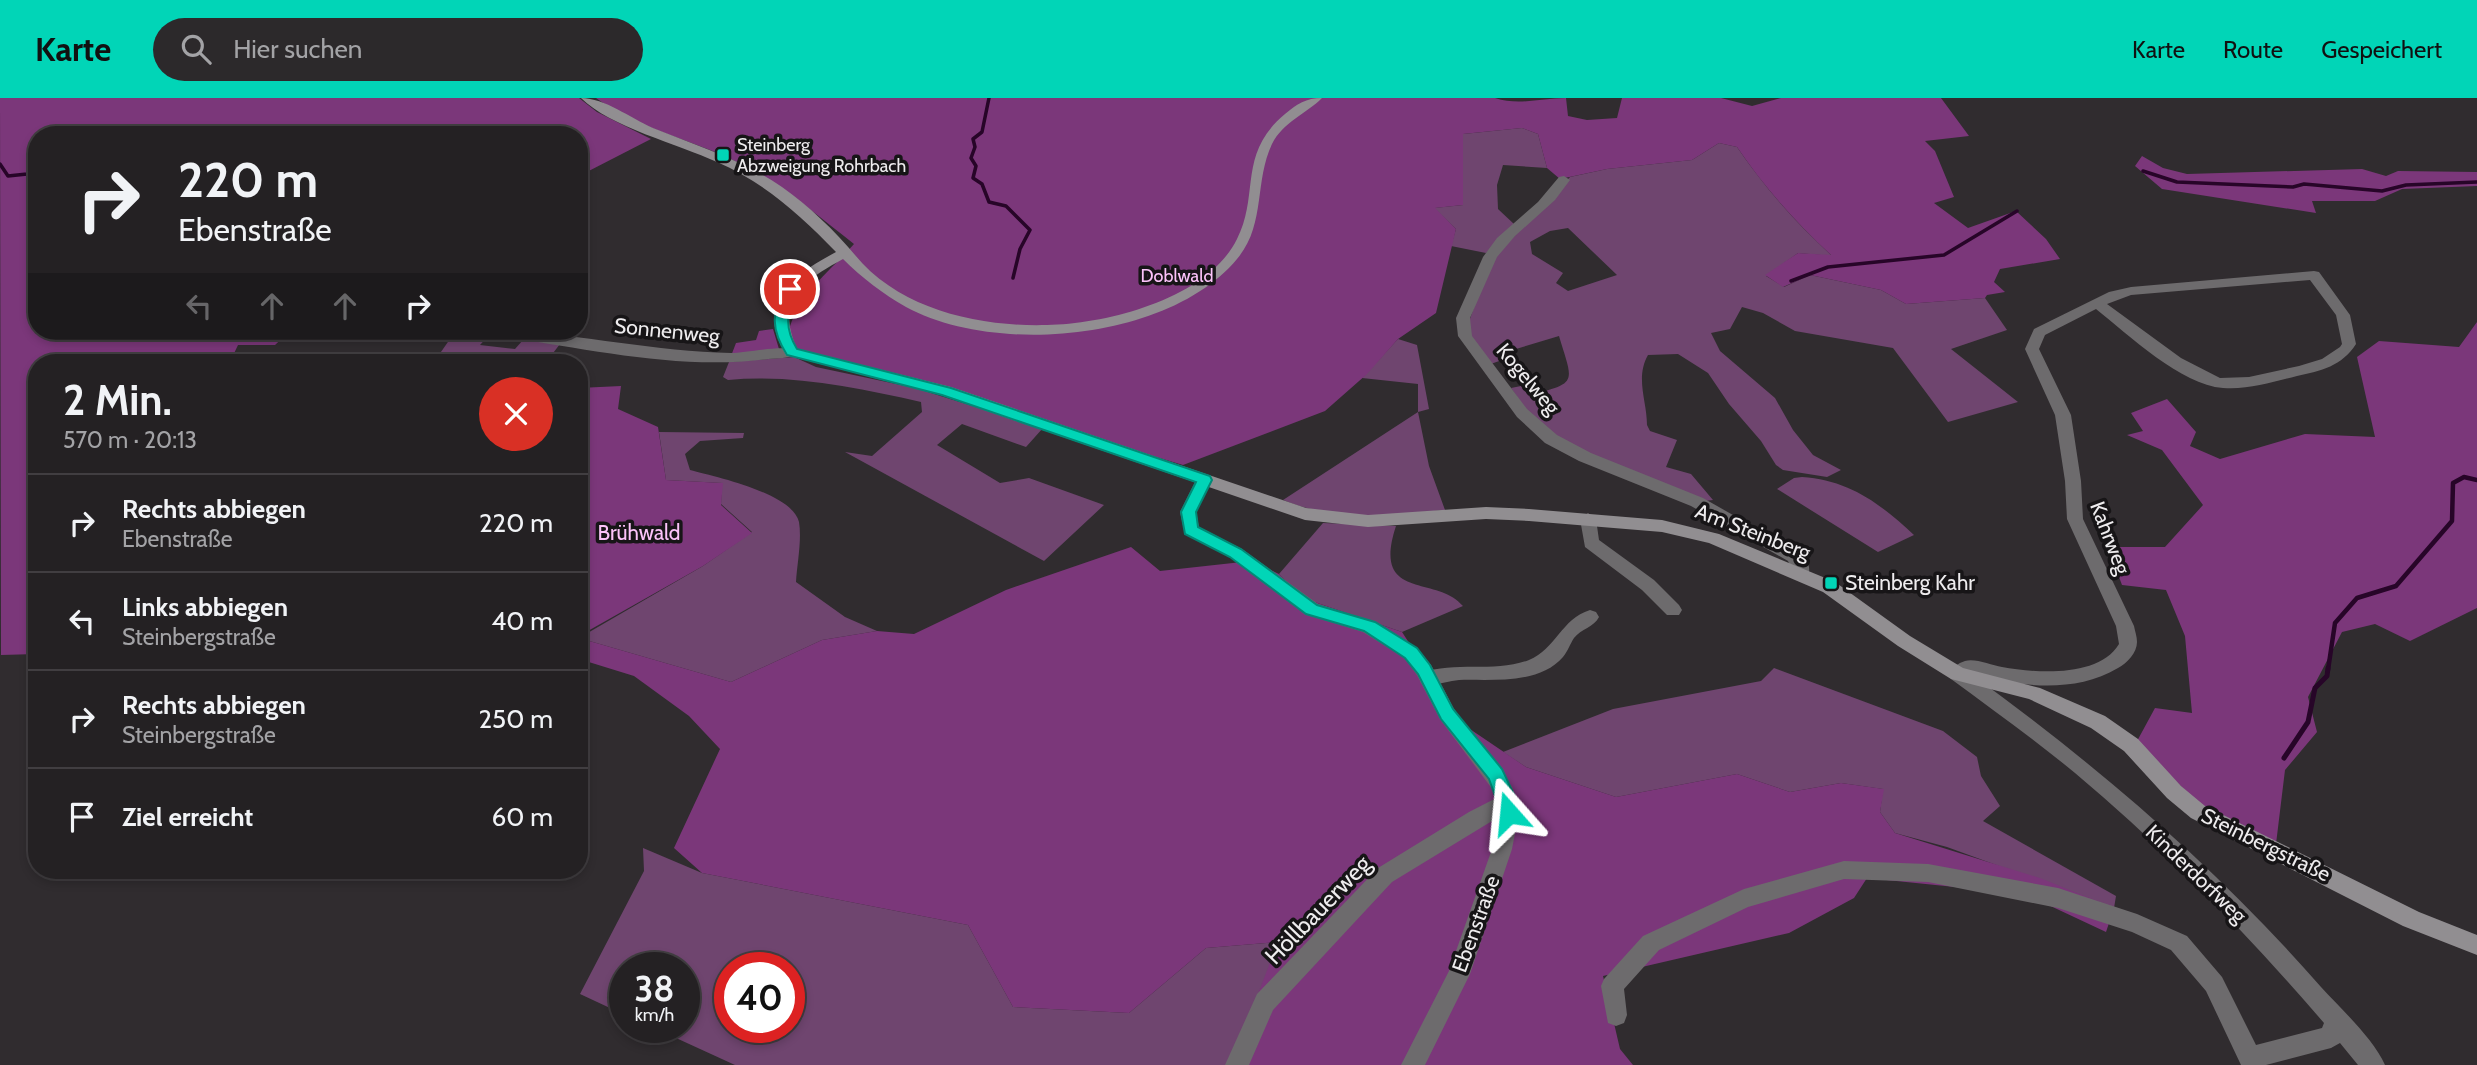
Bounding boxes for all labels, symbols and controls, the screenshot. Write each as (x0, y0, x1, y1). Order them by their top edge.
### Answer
search box (153, 18, 643, 81)
text: Karte (35, 29, 111, 69)
icon: search (177, 30, 215, 68)
text: Hier suchen (233, 33, 362, 65)
text: Karte (2132, 35, 2185, 64)
text: Route (2223, 35, 2283, 64)
text: Gespeichert (2321, 35, 2442, 64)
place label: Steinberg Abzweigung Rohrbach (737, 134, 906, 177)
marker: Steinberg Abzweigung Rohrbach (715, 147, 731, 163)
text: 220 m (178, 150, 318, 209)
icon: right (63, 154, 154, 245)
text: Ebenstraße (178, 210, 332, 249)
pin (760, 259, 820, 319)
park label: Doblwald (1141, 265, 1213, 287)
icon: arrive (771, 270, 809, 308)
icon: left (180, 287, 218, 325)
icon: ahead (253, 287, 291, 325)
icon: ahead (326, 287, 364, 325)
icon: right (399, 287, 437, 325)
street label: Sonnenweg (613, 313, 722, 349)
street label: Kogelweg (1491, 338, 1566, 420)
text: 2 Min. (63, 374, 172, 426)
button: close (479, 377, 553, 451)
text: 570 m · 20:13 (63, 426, 197, 454)
text: Rechts abbiegen (122, 493, 306, 525)
street label: Am Steinberg (1692, 498, 1815, 565)
street label: Kahrweg (2085, 498, 2136, 578)
icon: right (63, 504, 101, 542)
text: 220 m (479, 507, 553, 539)
park label: Brühwald (598, 520, 681, 545)
text: Ebenstraße (122, 525, 233, 553)
place label: Steinberg Kahr (1845, 570, 1975, 595)
marker: Steinberg Kahr (1823, 575, 1839, 591)
text: Links abbiegen (122, 591, 288, 623)
icon: left (63, 602, 101, 640)
text: 40 m (491, 605, 553, 637)
text: Steinbergstraße (122, 623, 276, 651)
text: Rechts abbiegen (122, 689, 306, 721)
icon: right (63, 700, 101, 738)
text: 250 m (479, 703, 553, 735)
text: Steinbergstraße (122, 721, 276, 749)
position arrow (1472, 776, 1546, 850)
icon: arrive (63, 798, 101, 836)
text: Ziel erreicht (122, 801, 253, 833)
text: 60 m (491, 801, 553, 833)
street label: Steinbergstraße (2198, 803, 2335, 887)
street label: Kinderdorfweg (2141, 819, 2252, 928)
street label: Höllbauerweg (1259, 848, 1377, 970)
street label: Ebenstraße (1447, 872, 1505, 976)
speed limit sign: 40 (714, 952, 805, 1043)
text: 38 (634, 967, 675, 1010)
text: km/h (635, 1004, 674, 1026)

